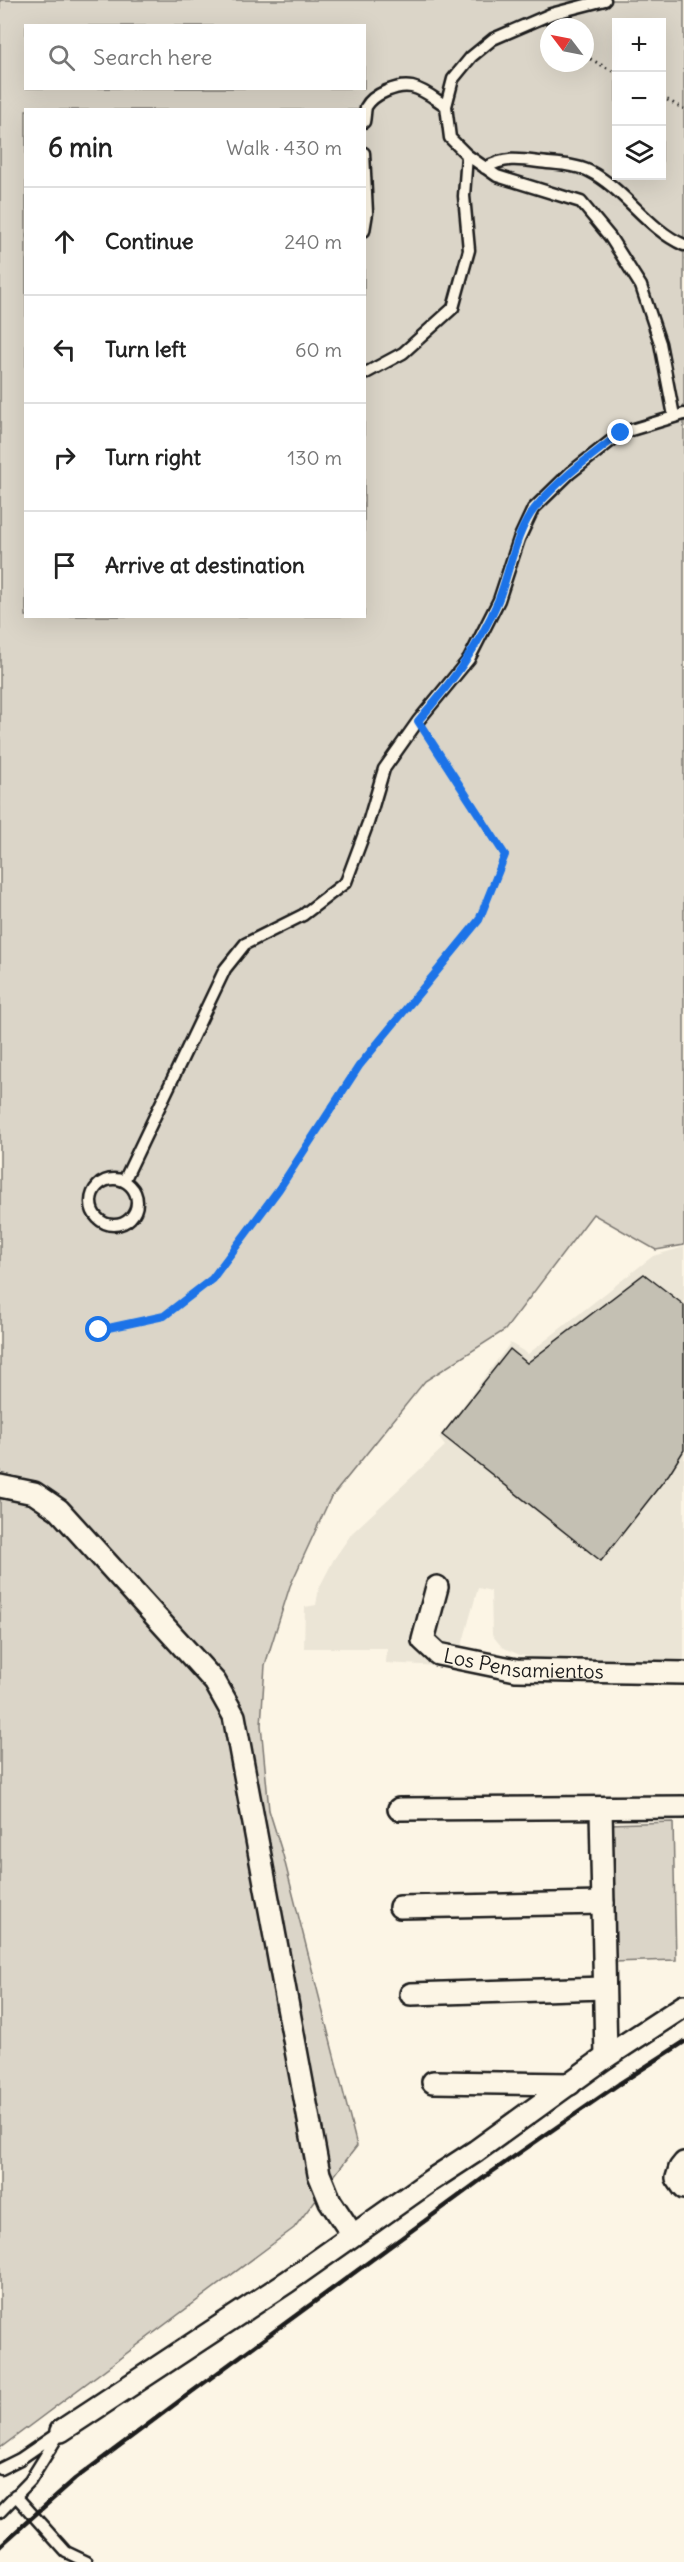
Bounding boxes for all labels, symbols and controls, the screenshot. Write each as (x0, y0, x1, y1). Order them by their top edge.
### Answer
north arrow (540, 18, 594, 72)
map controls (612, 18, 666, 180)
button: + (612, 18, 666, 72)
search box (24, 24, 366, 90)
icon: search (45, 41, 78, 74)
text: Search here (93, 43, 212, 71)
button: − (612, 72, 666, 126)
button: layers (612, 126, 666, 180)
text: 6 min (48, 131, 113, 164)
text: Walk · 430 m (226, 135, 342, 160)
icon: ahead (48, 225, 81, 258)
text: Continue (105, 227, 194, 255)
text: 240 m (284, 229, 342, 254)
icon: left (48, 333, 81, 366)
text: Turn left (105, 335, 186, 363)
text: 60 m (295, 337, 342, 362)
route end (607, 419, 633, 445)
icon: right (48, 441, 81, 474)
text: Turn right (105, 443, 201, 471)
text: 130 m (287, 445, 342, 470)
icon: arrive (48, 549, 81, 582)
text: Arrive at destination (105, 551, 305, 579)
route start (85, 1316, 111, 1342)
street label: Los Pensamientos (441, 1642, 604, 1684)

